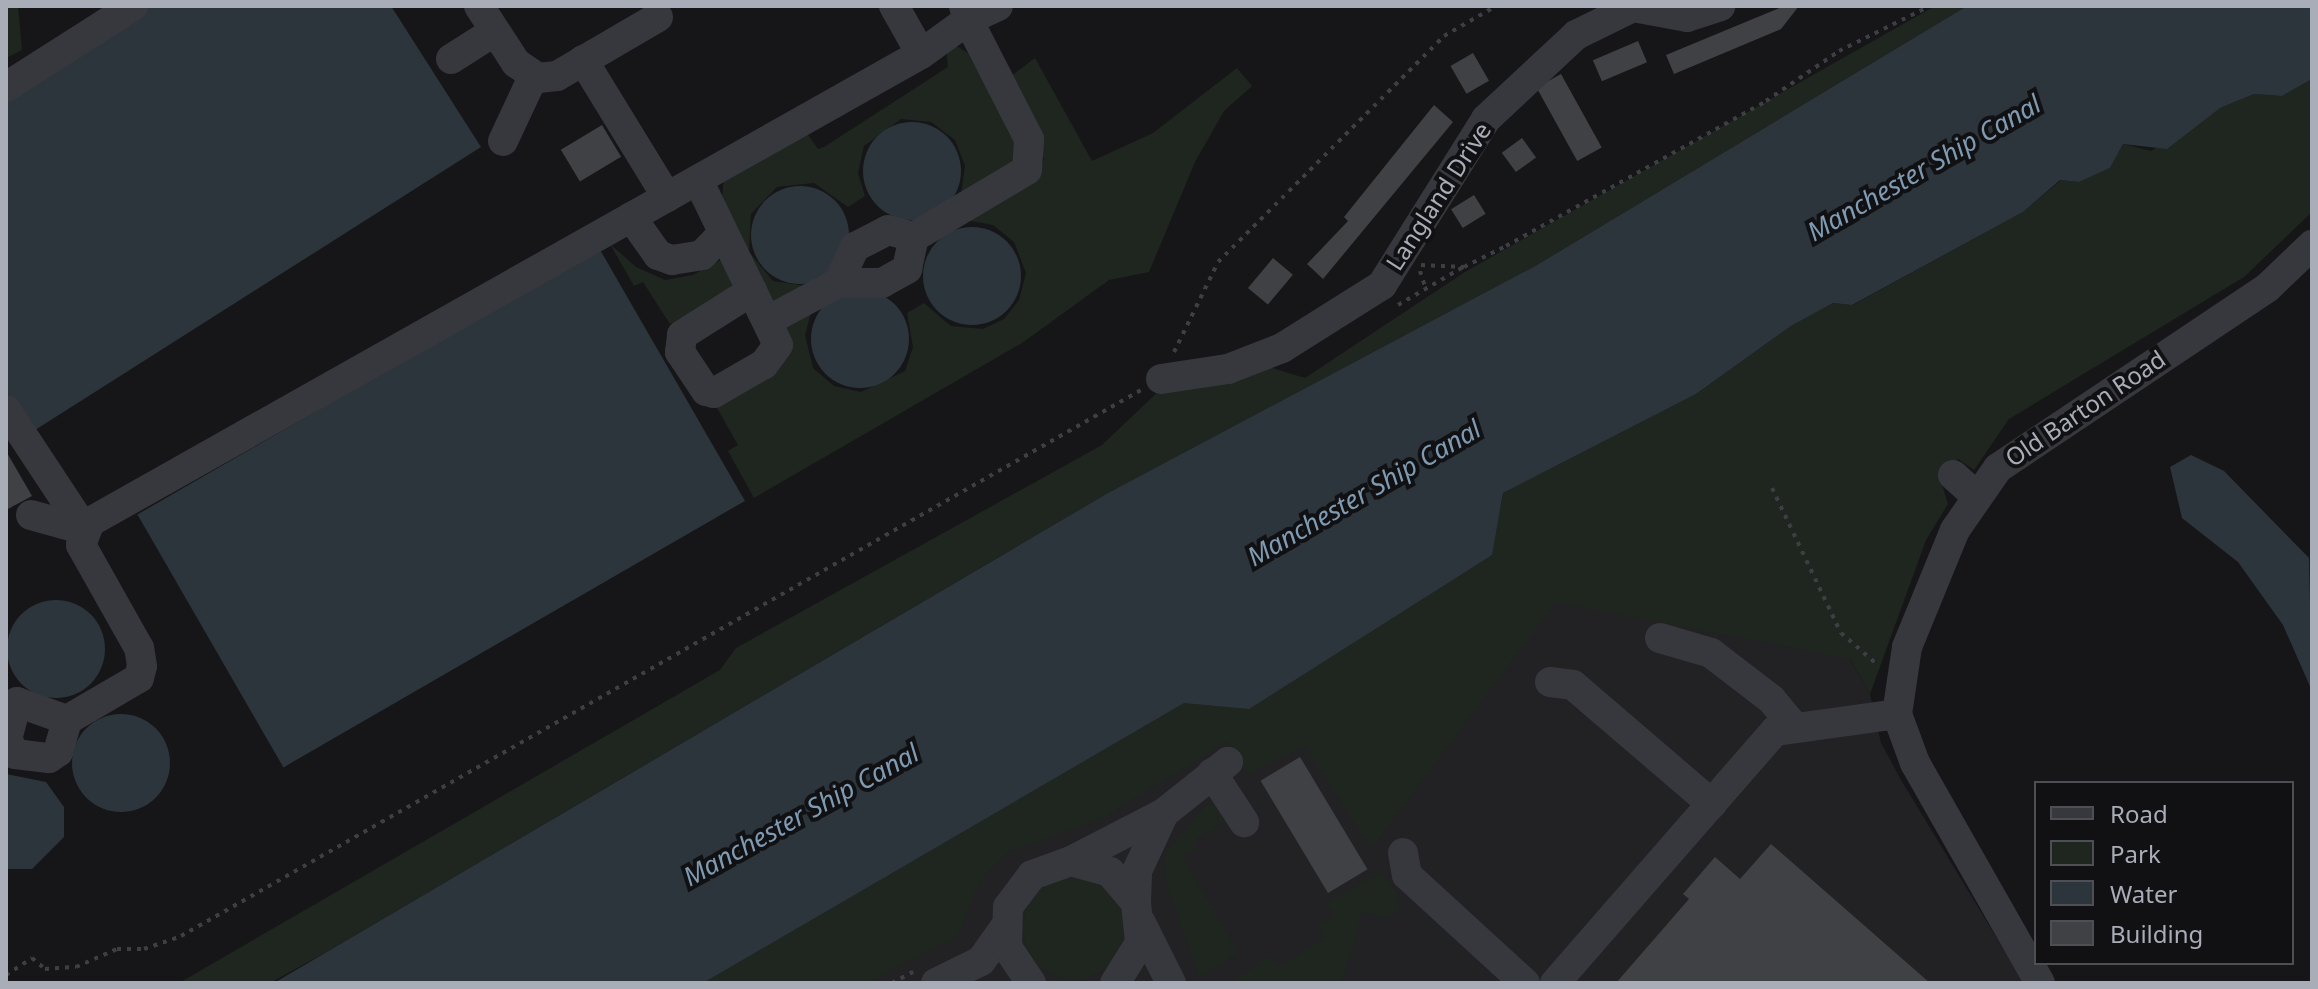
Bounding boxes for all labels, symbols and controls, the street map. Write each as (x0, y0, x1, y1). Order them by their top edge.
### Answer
water label: Manchester Ship Canal (1802, 88, 2046, 248)
street label: Langland Drive (1380, 117, 1496, 275)
street label: Old Barton Road (1999, 344, 2171, 472)
water label: Manchester Ship Canal (1242, 413, 1486, 573)
water label: Manchester Ship Canal (678, 737, 924, 893)
legend (2034, 781, 2294, 965)
text: Road (2110, 797, 2168, 830)
text: Park (2110, 837, 2161, 870)
text: Water (2110, 877, 2177, 910)
text: Building (2110, 917, 2203, 950)

